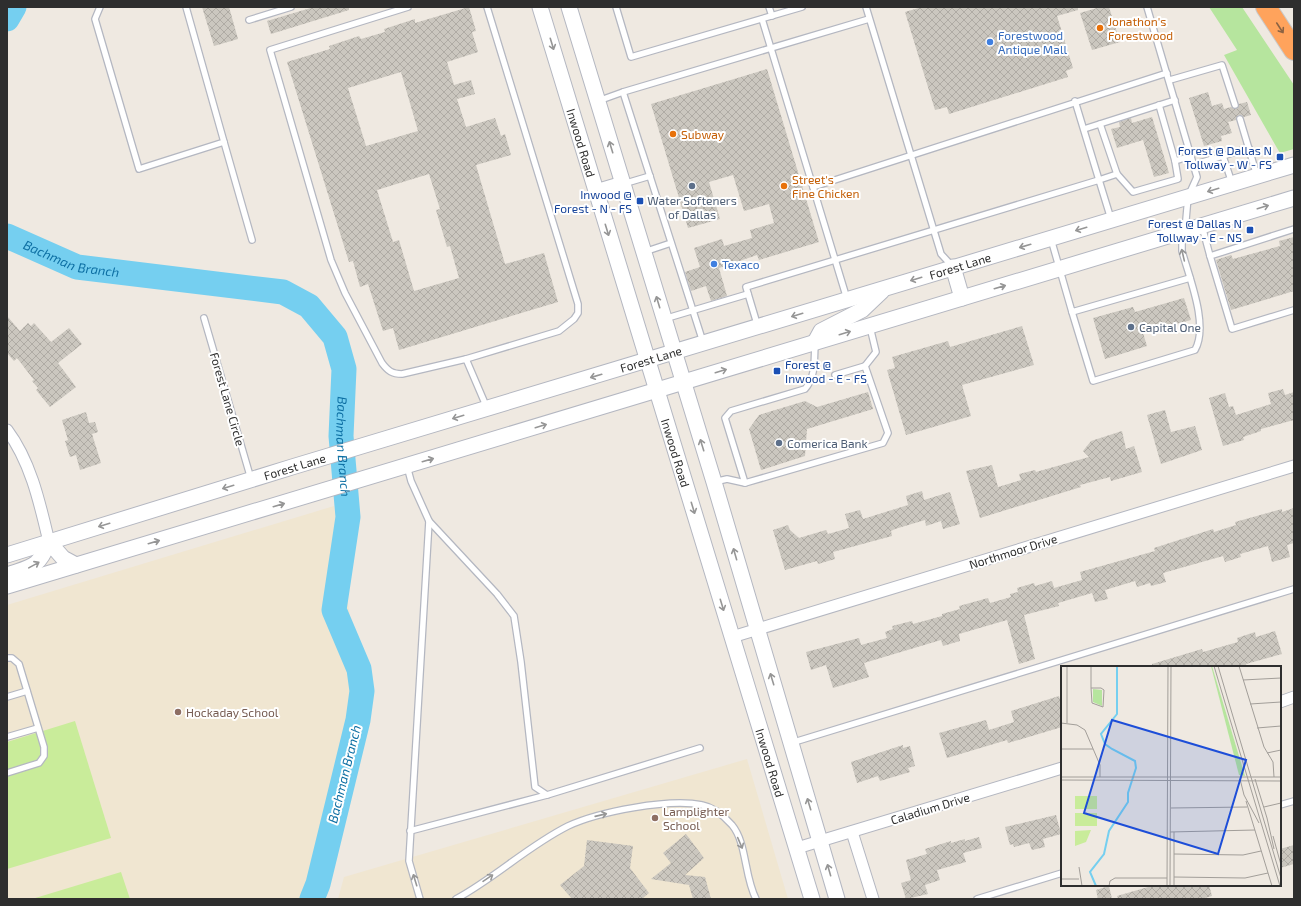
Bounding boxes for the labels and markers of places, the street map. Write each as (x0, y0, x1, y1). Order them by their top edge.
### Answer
place label: Jonathon's Forestwood (1108, 14, 1173, 42)
marker: Jonathon's Forestwood (1095, 23, 1105, 33)
place label: Forestwood Antique Mall (998, 28, 1067, 56)
marker: Forestwood Antique Mall (985, 37, 995, 47)
place label: Subway (681, 127, 725, 141)
marker: Subway (668, 129, 678, 139)
place label: Forest @ Dallas N Tollway - W - FS (1178, 143, 1272, 171)
marker: Forest @ Dallas N Tollway - W - FS (1275, 152, 1285, 162)
place label: Street's Fine Chicken (792, 172, 860, 200)
marker: Water Softeners of Dallas (687, 181, 697, 191)
marker: Street's Fine Chicken (779, 181, 789, 191)
place label: Inwood @ Forest - N - FS (554, 187, 632, 215)
place label: Water Softeners of Dallas (647, 193, 737, 221)
marker: Inwood @ Forest - N - FS (635, 196, 645, 206)
place label: Forest @ Dallas N Tollway - E - NS (1148, 216, 1242, 244)
marker: Forest @ Dallas N Tollway - E - NS (1245, 225, 1255, 235)
place label: Texaco (722, 257, 760, 271)
marker: Texaco (709, 259, 719, 269)
place label: Capital One (1139, 320, 1201, 334)
marker: Capital One (1126, 322, 1136, 332)
place label: Forest @ Inwood - E - FS (785, 357, 867, 385)
marker: Forest @ Inwood - E - FS (772, 366, 782, 376)
place label: Comerica Bank (787, 436, 868, 450)
marker: Comerica Bank (774, 438, 784, 448)
place label: Hockaday School (186, 705, 279, 719)
marker: Hockaday School (173, 707, 183, 717)
place label: Lamplighter School (663, 804, 729, 832)
marker: Lamplighter School (650, 813, 660, 823)

